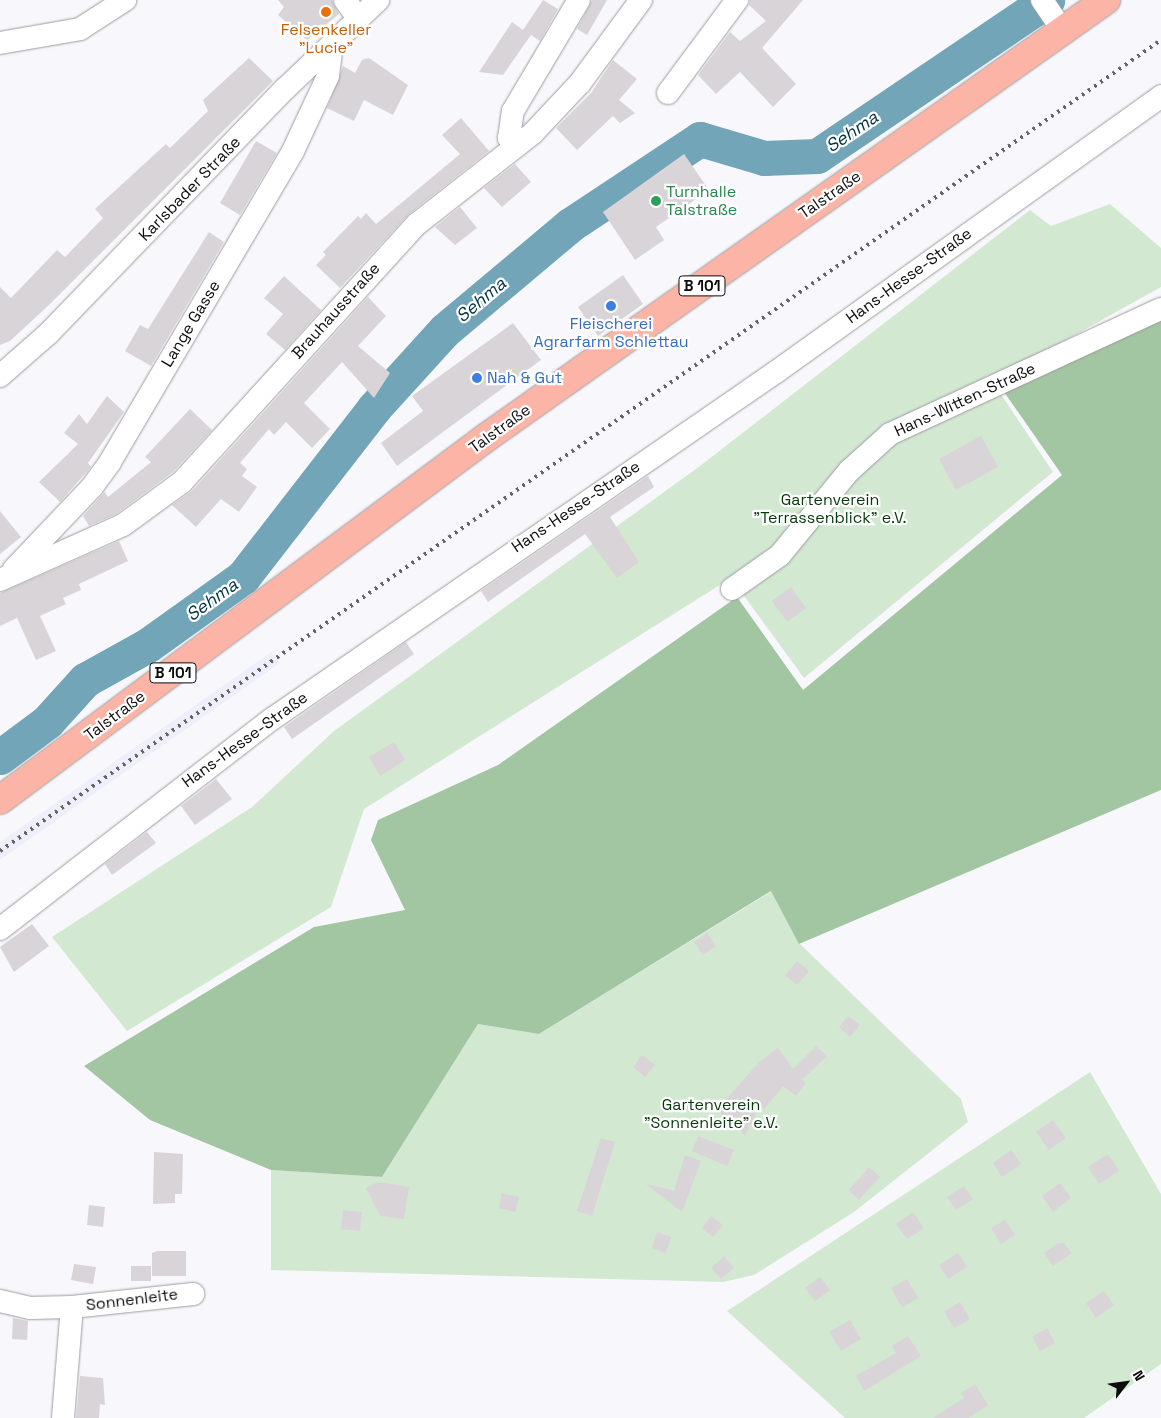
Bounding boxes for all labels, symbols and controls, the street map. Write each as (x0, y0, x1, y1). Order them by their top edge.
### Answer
marker: Felsenkeller "Lucie" (320, 6, 332, 18)
place label: Felsenkeller "Lucie" (281, 20, 371, 58)
water label: Sehma (822, 107, 882, 157)
street label: Karlsbader Straße (135, 133, 245, 245)
street label: Talstraße (795, 167, 865, 223)
place label: Turnhalle Talstraße (666, 182, 737, 220)
marker: Turnhalle Talstraße (650, 195, 662, 207)
street label: Hans-Hesse-Straße (842, 224, 976, 328)
street label: Brauhausstraße (288, 259, 384, 363)
water label: Sehma (452, 273, 510, 327)
road number: B 101 (678, 274, 726, 298)
street label: Lange Gasse (158, 277, 224, 371)
marker: Fleischerei Agrarfarm Schlettau (605, 300, 617, 312)
place label: Fleischerei Agrarfarm Schlettau (533, 314, 689, 352)
street label: Hans-Witten-Straße (891, 359, 1039, 441)
place label: Nah & Gut (487, 368, 562, 388)
marker: Nah & Gut (471, 372, 483, 384)
street label: Talstraße (466, 400, 534, 458)
street label: Hans-Hesse-Straße (508, 457, 644, 557)
park label: Gartenverein "Terrassenblick" e.V. (753, 490, 907, 528)
water label: Sehma (182, 574, 242, 626)
road number: B 101 (149, 660, 197, 686)
street label: Talstraße (81, 687, 149, 745)
street label: Hans-Hesse-Straße (178, 688, 312, 792)
park label: Gartenverein "Sonnenleite" e.V. (644, 1095, 778, 1133)
street label: Sonnenleite (85, 1285, 179, 1315)
north arrow (1101, 1358, 1151, 1408)
text: N (1129, 1367, 1149, 1384)

